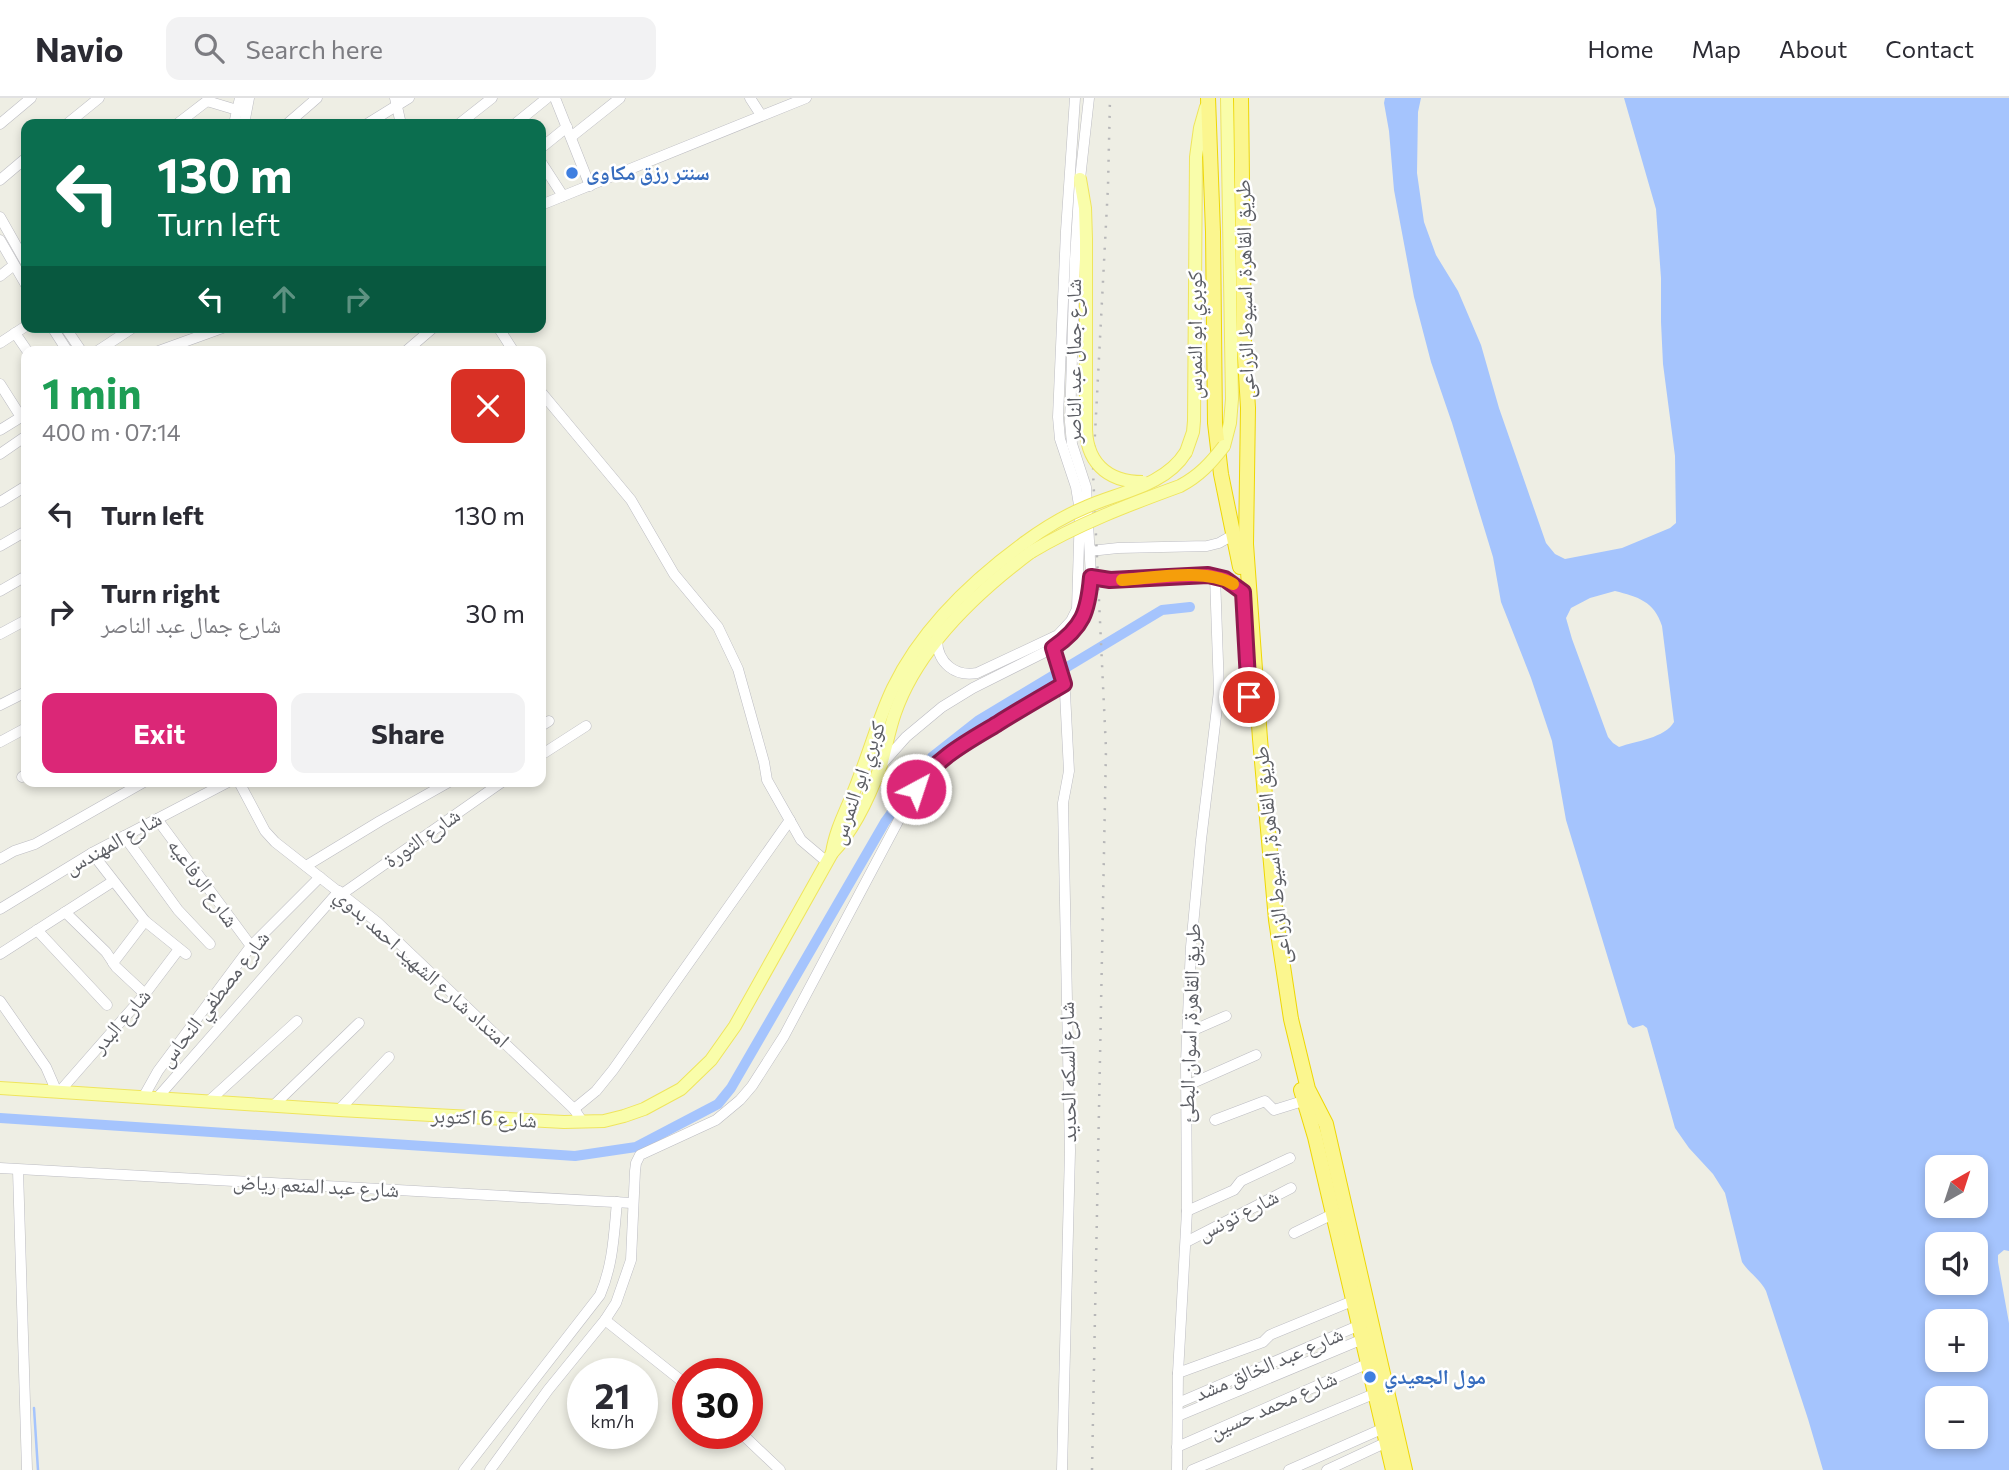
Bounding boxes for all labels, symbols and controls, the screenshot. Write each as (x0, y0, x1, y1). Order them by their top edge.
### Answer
search box (166, 17, 656, 80)
text: Navio (35, 28, 124, 69)
icon: search (190, 29, 228, 67)
text: Search here (246, 33, 383, 64)
text: Home (1588, 34, 1654, 63)
text: Map (1692, 34, 1741, 63)
text: About (1779, 34, 1847, 63)
text: Contact (1885, 34, 1974, 63)
text: 130 m (157, 143, 292, 203)
icon: left (42, 147, 133, 238)
place label: سنتر رزق مكاوى (586, 159, 710, 186)
marker: سنتر رزق مكاوى (564, 165, 580, 181)
street label: طريق القاهرة, اسيوط الزراعى (1229, 179, 1260, 399)
text: Turn left (157, 203, 281, 243)
street label: كوبري ابو النمرس (1181, 270, 1211, 399)
street label: شارع جمال عبد الناصر (1060, 279, 1087, 444)
icon: left (192, 280, 230, 318)
icon: ahead (265, 280, 303, 318)
icon: right (338, 280, 376, 318)
text: 1 min (42, 366, 142, 418)
button: close (451, 369, 525, 443)
text: 400 m · 07:14 (42, 418, 181, 446)
icon: left (42, 495, 80, 533)
text: Turn left (101, 499, 204, 530)
text: 130 m (454, 499, 525, 530)
text: Turn right (101, 577, 220, 608)
icon: right (42, 593, 80, 631)
text: 30 m (466, 597, 525, 628)
text: شارع جمال عبد الناصر (101, 610, 281, 638)
pin (1219, 667, 1279, 727)
icon: arrive (1230, 678, 1268, 716)
button: Exit (42, 693, 277, 773)
button: Share (291, 693, 525, 773)
street label: كوبري ابو النمرس (824, 717, 894, 849)
street label: طريق القاهرة, اسيوط الزراعى (1247, 745, 1296, 965)
position arrow (879, 752, 953, 826)
street label: شارع الثورة (378, 801, 465, 874)
street label: شارع المهندس (59, 805, 166, 880)
street label: شارع الرفاعيه (162, 833, 245, 933)
street label: امتداد شارع الشهيد احمد بدوي (327, 882, 515, 1056)
street label: طريق القاهرة, اسوان البطئ (1173, 923, 1206, 1123)
street label: شارع مصطفي النحاس (152, 925, 278, 1074)
street label: شارع البدر (84, 983, 156, 1060)
street label: شارع السكه الحديد (1053, 1001, 1082, 1143)
street label: شارع 6 اكتوبر (429, 1101, 538, 1134)
north arrow (1925, 1155, 1988, 1218)
map controls (1925, 1155, 1988, 1449)
street label: شارع عبد المنعم رياض (232, 1168, 400, 1204)
street label: شارع تونس (1192, 1183, 1283, 1247)
button: sound (1925, 1232, 1988, 1295)
button: + (1925, 1309, 1988, 1372)
street label: شارع عبد الخالق مشد (1190, 1320, 1347, 1407)
speed limit sign: 30 (672, 1358, 763, 1449)
place label: مول الجعيدي (1384, 1363, 1486, 1393)
street label: شارع محمد حسين (1205, 1364, 1341, 1445)
marker: مول الجعيدي (1362, 1369, 1378, 1385)
text: 21 (595, 1373, 630, 1416)
button: − (1925, 1386, 1988, 1449)
text: km/h (591, 1410, 634, 1432)

